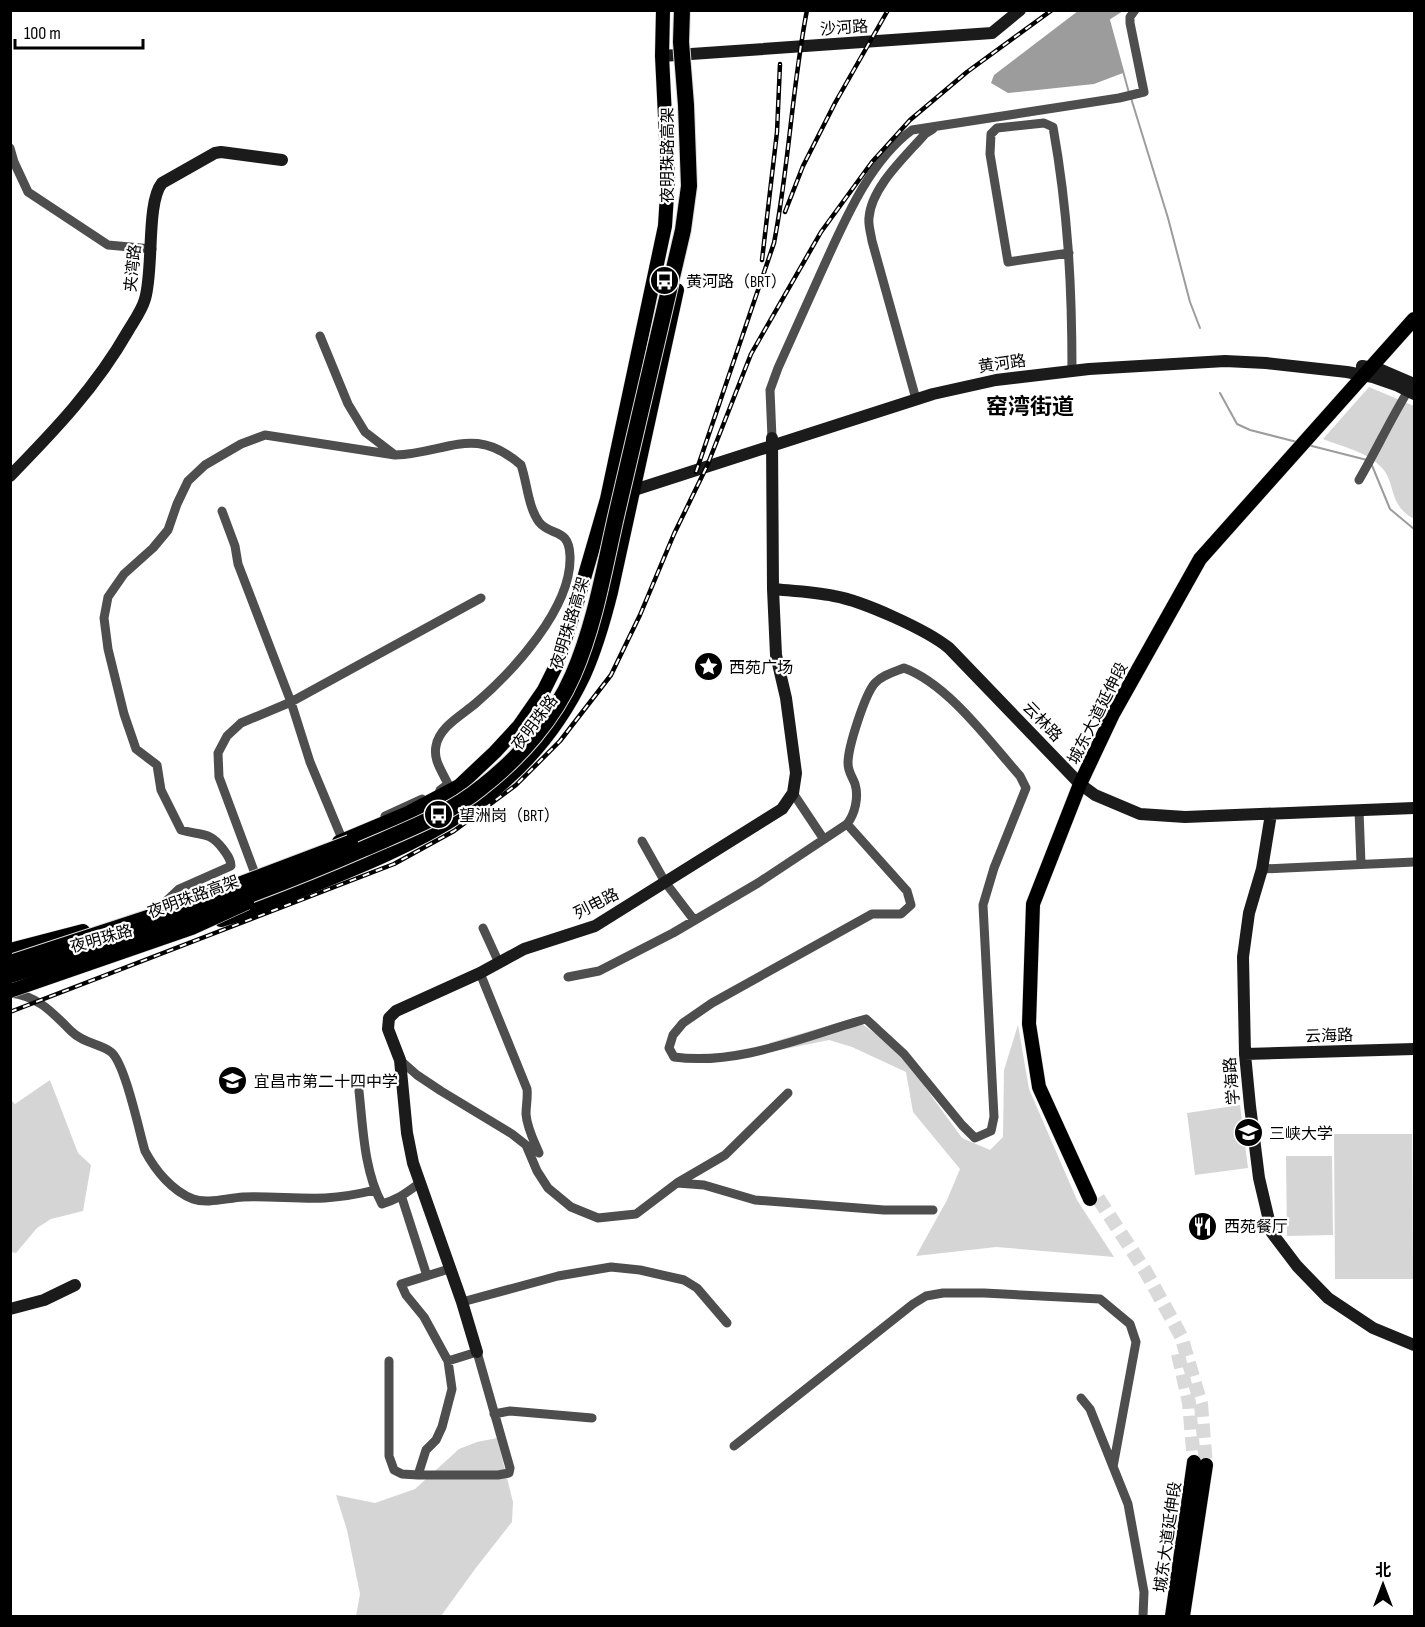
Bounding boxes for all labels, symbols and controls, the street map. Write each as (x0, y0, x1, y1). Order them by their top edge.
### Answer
scale bar (15, 12, 142, 50)
street label: 沙河路 (819, 17, 869, 40)
text: 100 m (24, 23, 61, 44)
street label: 夜明珠路高架 (659, 107, 678, 203)
street label: 夹湾路 (122, 243, 145, 293)
bus stop icon: 黄河路（BRT） (649, 265, 681, 297)
place label: 黄河路（BRT） (686, 273, 787, 292)
street label: 黄河路 (977, 352, 1027, 377)
district label: 窑湾街道 (986, 394, 1074, 421)
street label: 夜明珠路高架 (547, 575, 594, 672)
place icon: 西苑广场 (692, 651, 724, 683)
place label: 西苑广场 (729, 659, 793, 678)
street label: 城东大道延伸段 (1064, 659, 1132, 768)
street label: 夜明珠路 (508, 692, 562, 754)
street label: 云林路 (1018, 698, 1065, 746)
bus stop icon: 望洲岗（BRT） (422, 799, 454, 831)
place label: 望洲岗（BRT） (459, 807, 560, 826)
street label: 夜明珠路高架 (145, 872, 242, 923)
street label: 列电路 (571, 885, 622, 924)
street label: 夜明珠路 (68, 921, 135, 957)
street label: 云海路 (1305, 1026, 1353, 1047)
street label: 学海路 (1221, 1056, 1244, 1106)
school or university icon: 宜昌市第二十四中学 (217, 1065, 249, 1097)
place label: 宜昌市第二十四中学 (254, 1073, 398, 1092)
school or university icon: 三峡大学 (1232, 1117, 1264, 1149)
place label: 三峡大学 (1269, 1125, 1333, 1144)
restaurant icon: 西苑餐厅 (1187, 1210, 1219, 1242)
place label: 西苑餐厅 (1224, 1218, 1288, 1237)
street label: 城东大道延伸段 (1151, 1480, 1186, 1594)
north arrow (1353, 1555, 1413, 1615)
text: 北 (1375, 1562, 1391, 1581)

